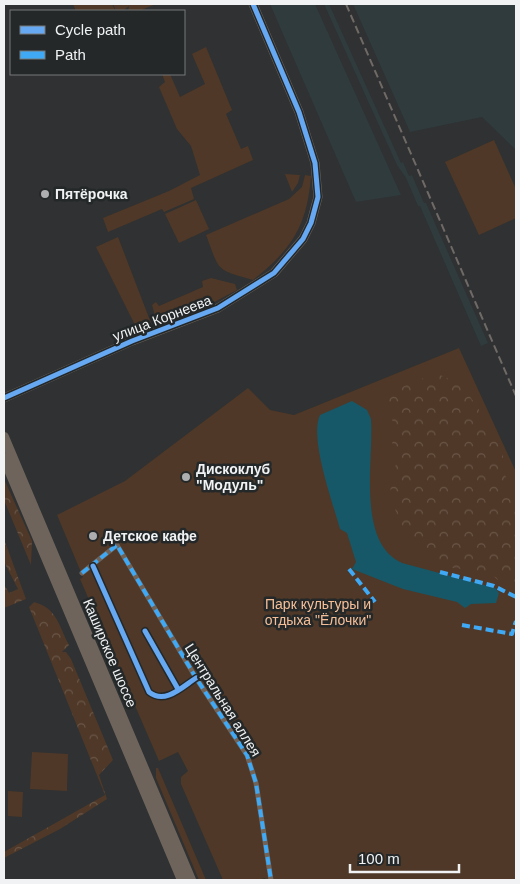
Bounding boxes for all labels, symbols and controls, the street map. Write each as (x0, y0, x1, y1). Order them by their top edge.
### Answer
legend (10, 10, 185, 75)
text: Cycle path (55, 21, 126, 38)
text: Path (55, 46, 86, 63)
place label: Пятёрочка (55, 186, 128, 202)
marker: Пятёрочка (39, 188, 51, 200)
street label: улица Корнеева (110, 292, 214, 344)
place label: Дискоклуб "Модуль" (196, 461, 270, 493)
marker: Дискоклуб "Модуль" (180, 471, 192, 483)
place label: Детское кафе (103, 528, 197, 544)
marker: Детское кафе (87, 530, 99, 542)
street label: Каширское шоссе (80, 596, 140, 710)
park label: Парк культуры и отдыха "Ёлочки" (265, 596, 371, 628)
street label: Центральная аллея (182, 641, 264, 759)
scale bar (350, 842, 459, 874)
text: 100 m (358, 850, 400, 867)

